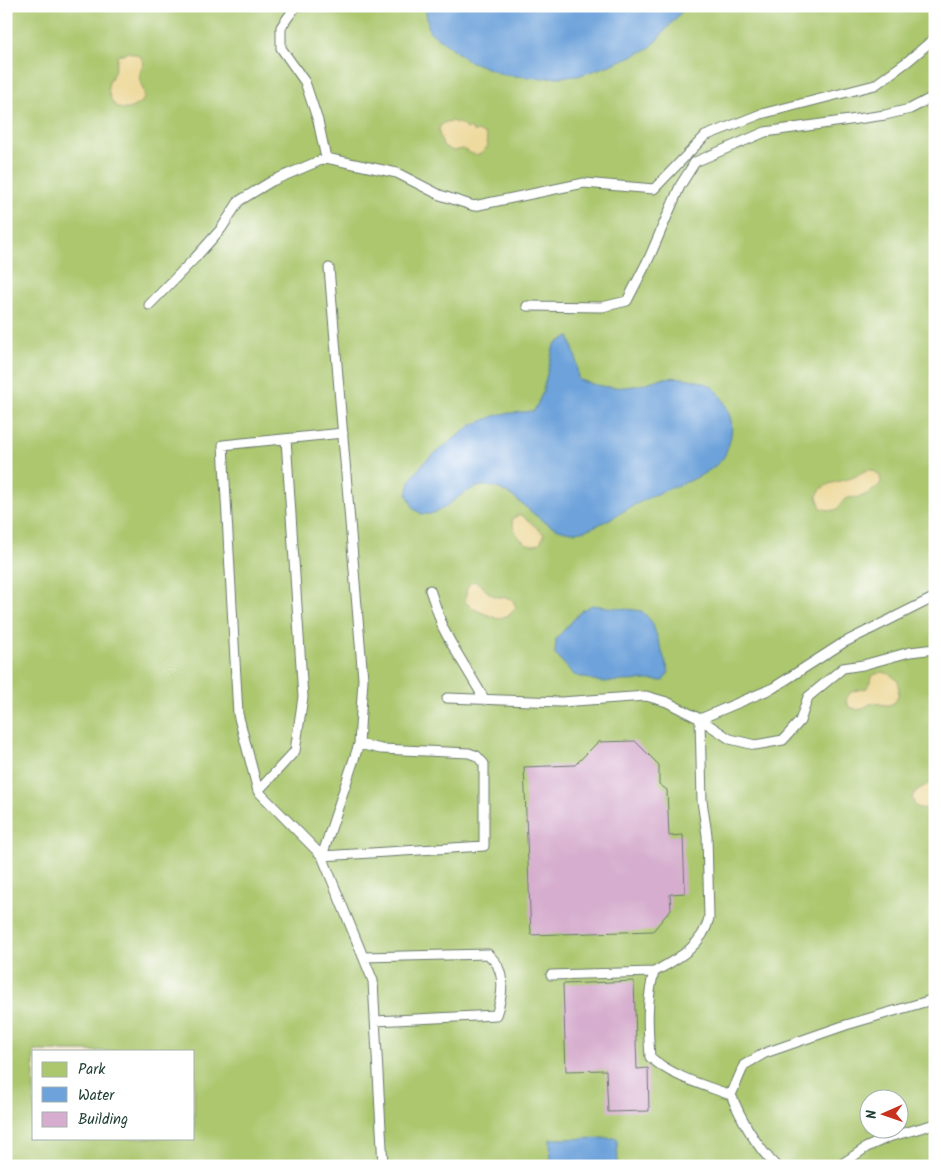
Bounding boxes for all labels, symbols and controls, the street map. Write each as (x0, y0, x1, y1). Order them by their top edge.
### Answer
legend (32, 1050, 195, 1140)
text: Park (78, 1058, 106, 1082)
text: Water (78, 1084, 115, 1108)
north arrow (858, 1090, 908, 1140)
text: Building (78, 1108, 128, 1132)
text: N (861, 1109, 883, 1119)

